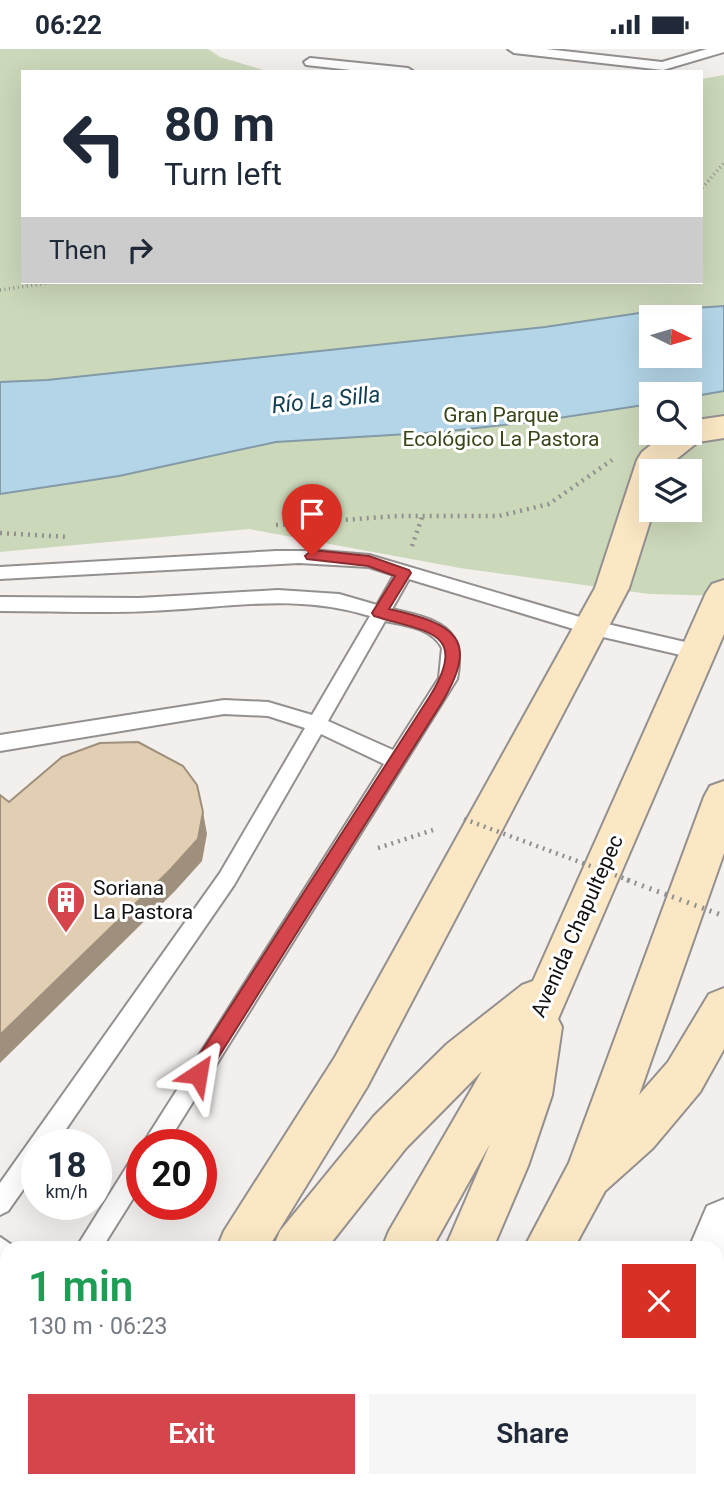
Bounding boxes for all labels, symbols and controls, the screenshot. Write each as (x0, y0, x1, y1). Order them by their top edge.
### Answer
text: 06:22 (35, 10, 102, 40)
text: 80 m (164, 96, 275, 153)
icon: left (49, 98, 140, 189)
text: Turn left (164, 155, 282, 193)
icon: right (121, 231, 159, 269)
text: Then (49, 235, 107, 265)
north arrow (639, 305, 702, 367)
map controls (639, 305, 702, 522)
water label: Río La Silla (270, 381, 382, 419)
button: search (639, 382, 702, 445)
park label: Gran Parque Ecológico La Pastora (403, 403, 599, 451)
button: layers (639, 459, 702, 522)
pin (282, 484, 342, 556)
icon: arrive (293, 495, 331, 533)
street label: Avenida Chapultepec (526, 831, 628, 1021)
place label: Soriana La Pastora (93, 876, 193, 924)
building icon: Soriana La Pastora (45, 879, 87, 934)
position arrow (161, 1037, 235, 1111)
speed limit sign: 20 (126, 1129, 217, 1220)
text: 18 (46, 1145, 87, 1186)
text: km/h (45, 1181, 88, 1202)
text: 1 min (28, 1262, 133, 1311)
button: close (622, 1264, 696, 1338)
text: 130 m · 06:23 (28, 1313, 167, 1340)
button: Exit (28, 1394, 355, 1474)
button: Share (369, 1394, 696, 1474)

